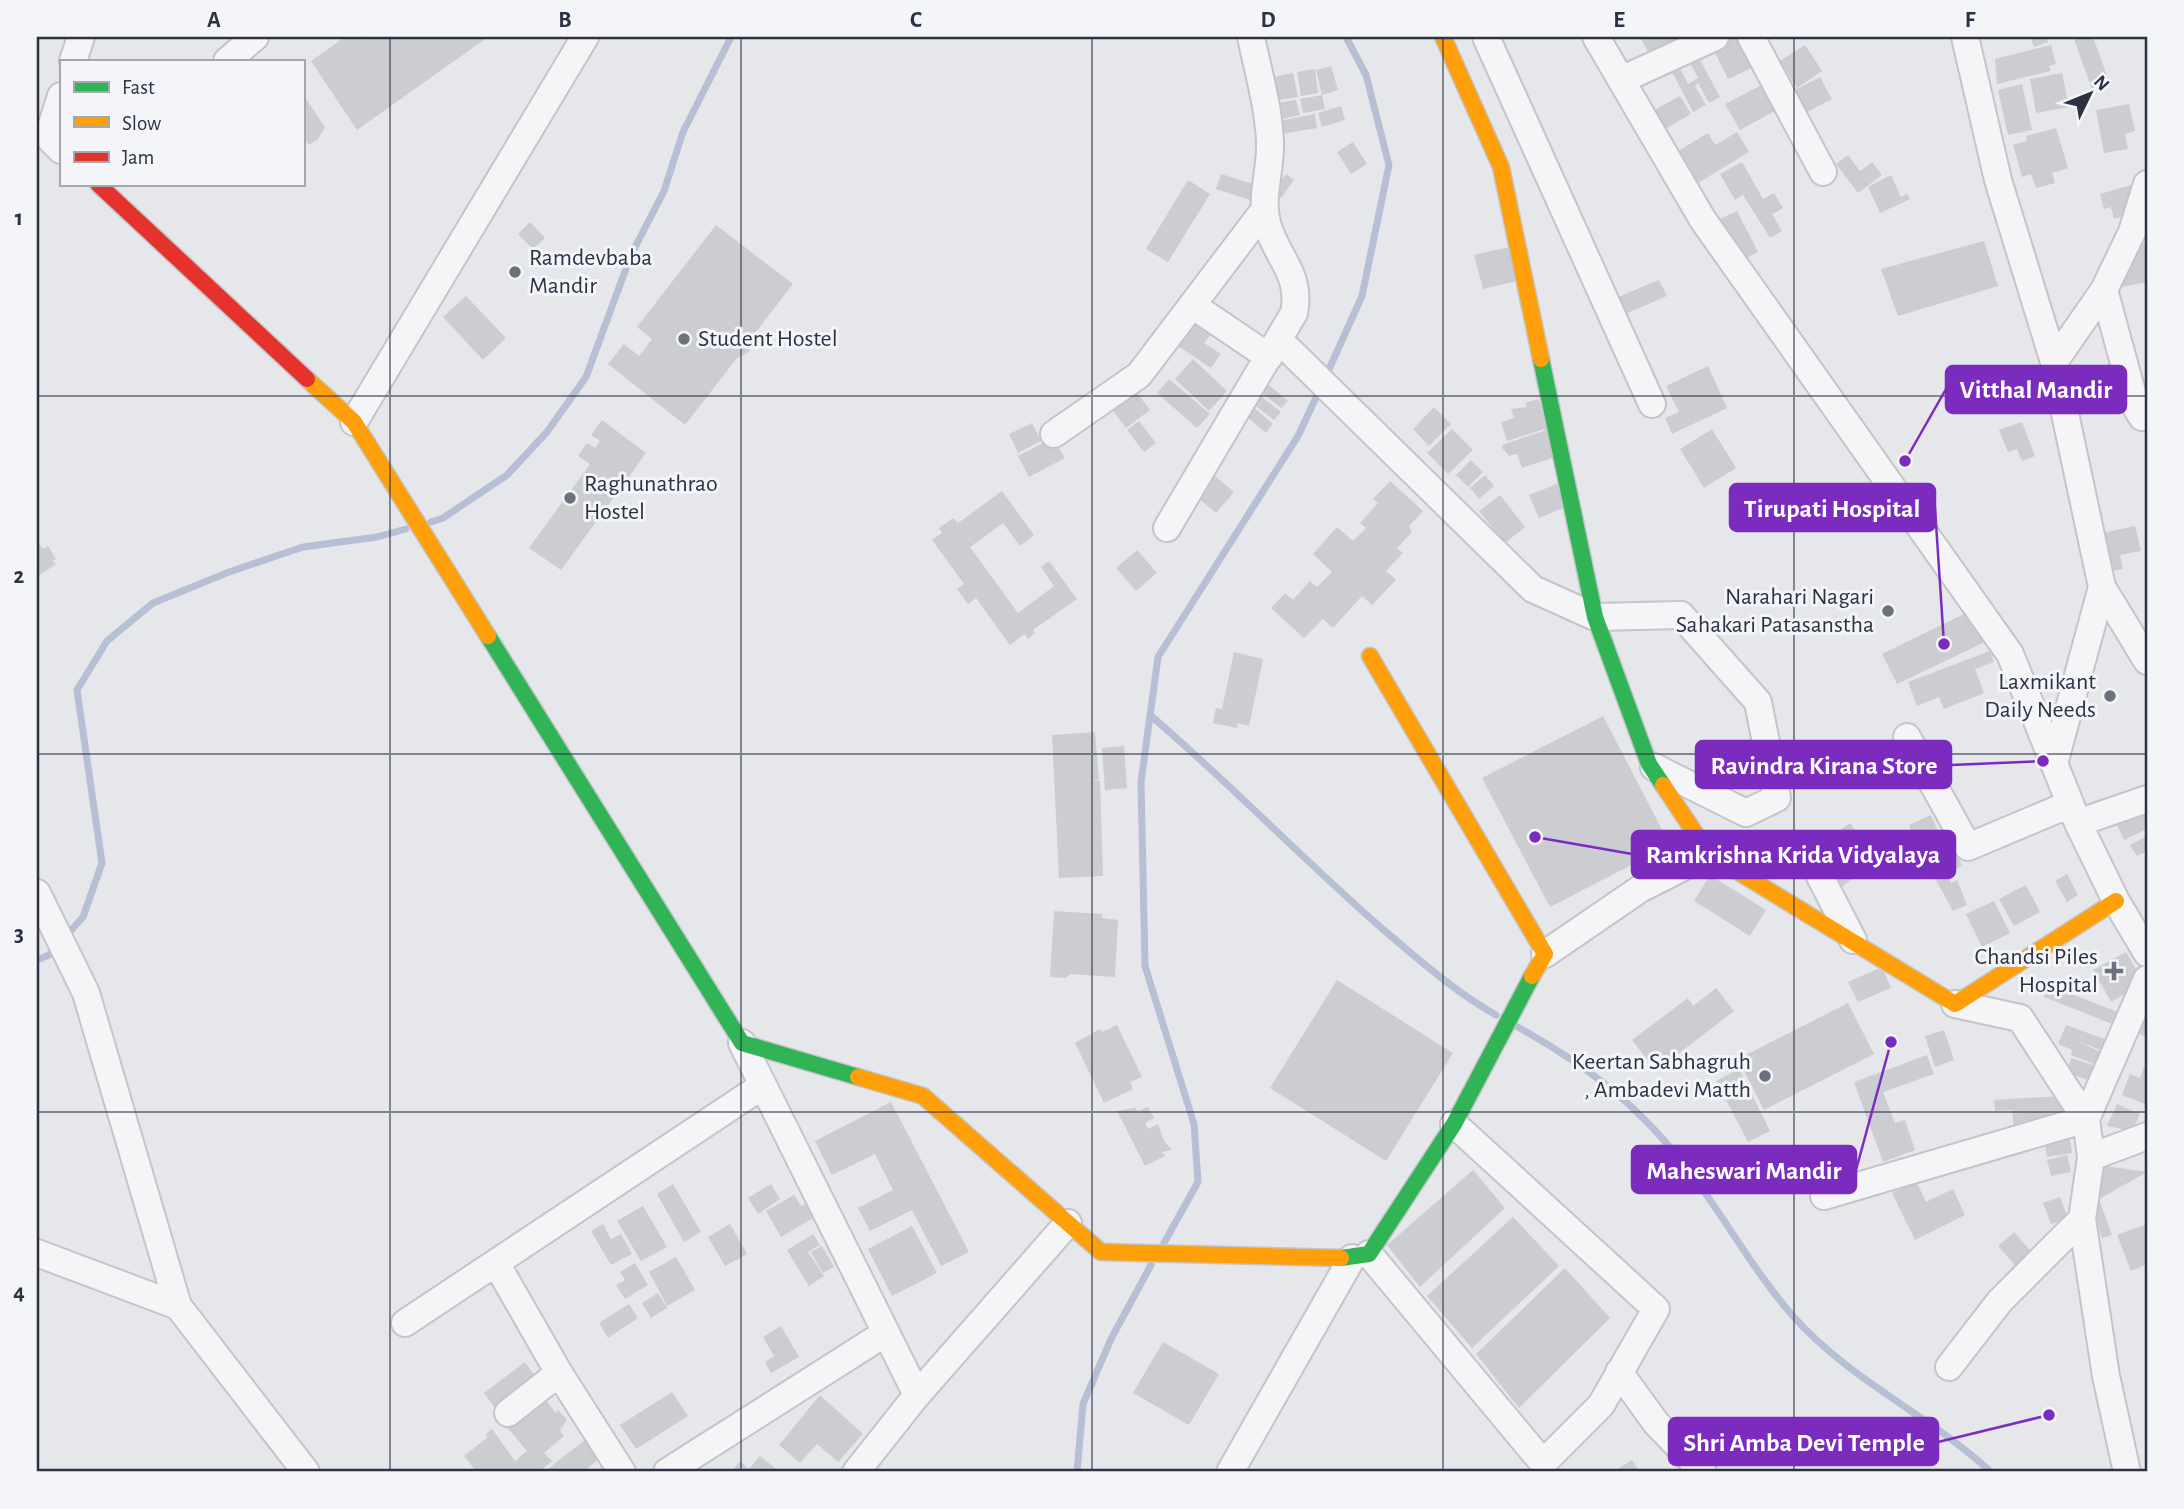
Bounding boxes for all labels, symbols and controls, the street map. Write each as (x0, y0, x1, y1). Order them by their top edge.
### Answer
text: A (207, 9, 221, 32)
text: B (558, 9, 572, 32)
text: C (910, 9, 922, 32)
text: D (1260, 9, 1276, 32)
text: E (1613, 9, 1625, 32)
text: F (1965, 9, 1976, 32)
legend (60, 60, 304, 186)
north arrow (2054, 60, 2124, 130)
text: N (2090, 72, 2113, 95)
text: Fast (122, 77, 155, 98)
text: Slow (122, 113, 161, 134)
text: Jam (122, 147, 154, 168)
text: 1 (15, 207, 23, 230)
place label: Ramdevbaba Mandir (529, 246, 652, 298)
marker: Ramdevbaba Mandir (507, 264, 523, 280)
place label: Student Hostel (698, 327, 838, 351)
marker: Student Hostel (676, 331, 692, 347)
callout: Vitthal Mandir (1946, 366, 2126, 413)
text: Vitthal Mandir (1960, 377, 2112, 403)
place label: Raghunathrao Hostel (584, 472, 718, 524)
callout: Tirupati Hospital (1730, 484, 1935, 531)
marker: Raghunathrao Hostel (562, 490, 578, 506)
text: Tirupati Hospital (1744, 496, 1920, 522)
text: 2 (14, 565, 25, 588)
place label: Narahari Nagari Sahakari Patasanstha (1676, 585, 1874, 637)
marker: Narahari Nagari Sahakari Patasanstha (1880, 603, 1896, 619)
place label: Laxmikant Daily Needs (1984, 670, 2096, 722)
marker: Laxmikant Daily Needs (2102, 688, 2118, 704)
callout: Ravindra Kirana Store (1696, 741, 1951, 788)
text: Ravindra Kirana Store (1710, 753, 1938, 779)
callout: Ramkrishna Krida Vidyalaya (1632, 831, 1955, 878)
text: Ramkrishna Krida Vidyalaya (1646, 842, 1940, 868)
text: 3 (14, 923, 24, 946)
place label: Chandsi Piles Hospital (1975, 945, 2098, 997)
marker: Chandsi Piles Hospital (2104, 961, 2124, 981)
place label: Keertan Sabhagruh , Ambadevi Matth (1572, 1050, 1751, 1102)
marker: Keertan Sabhagruh , Ambadevi Matth (1757, 1068, 1773, 1084)
callout: Maheswari Mandir (1632, 1146, 1856, 1193)
text: Maheswari Mandir (1646, 1158, 1842, 1184)
text: 4 (13, 1281, 25, 1304)
callout: Shri Amba Devi Temple (1669, 1418, 1938, 1465)
text: Shri Amba Devi Temple (1683, 1430, 1925, 1456)

